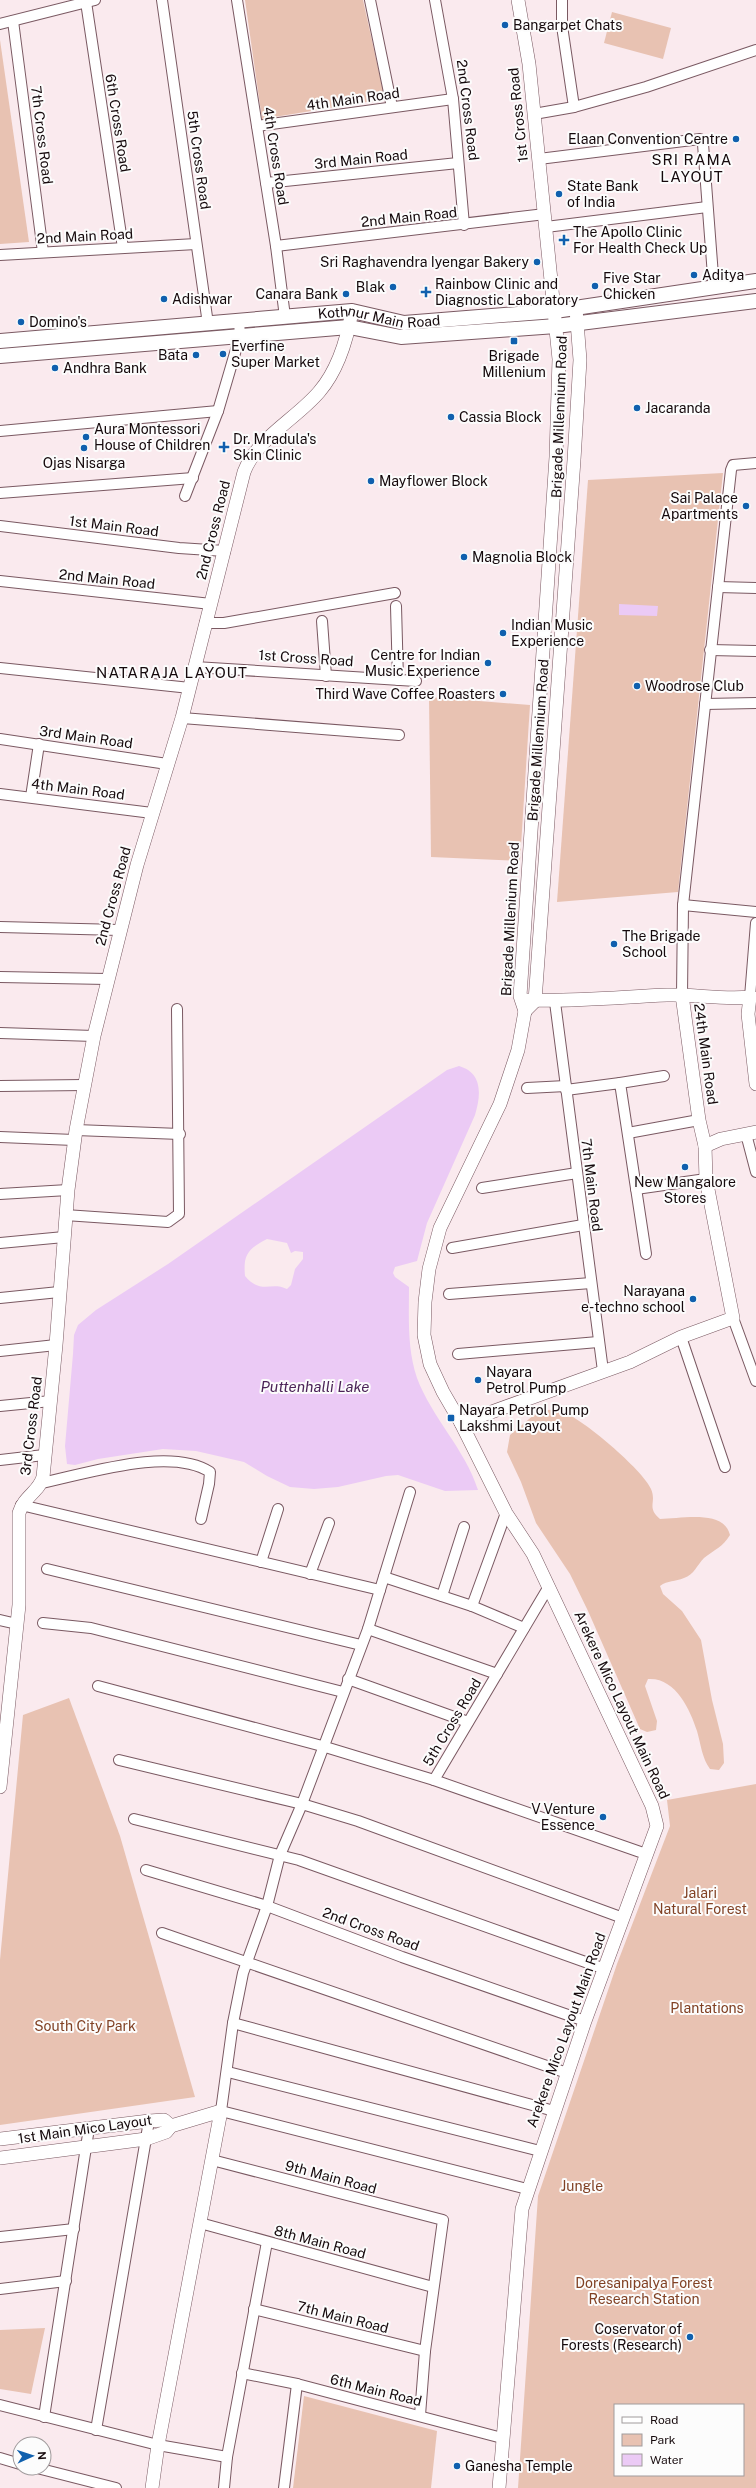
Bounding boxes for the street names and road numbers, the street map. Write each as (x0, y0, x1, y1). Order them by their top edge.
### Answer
street label: 2nd Cross Road (454, 59, 482, 161)
street label: 1st Cross Road (505, 67, 531, 163)
street label: 6th Cross Road (102, 73, 134, 173)
street label: 7th Cross Road (28, 85, 56, 185)
street label: 4th Main Road (305, 85, 401, 113)
street label: 4th Cross Road (260, 106, 292, 206)
street label: 5th Cross Road (184, 110, 214, 210)
street label: 3rd Main Road (313, 146, 409, 172)
street label: 2nd Main Road (360, 204, 458, 230)
street label: 2nd Main Road (36, 225, 134, 247)
street label: Kothnur Main Road (317, 302, 441, 331)
street label: Brigade Millennium Road (548, 336, 570, 498)
street label: 2nd Cross Road (193, 479, 233, 581)
street label: 1st Main Road (68, 513, 160, 539)
street label: 2nd Main Road (58, 566, 156, 592)
street label: 1st Cross Road (258, 647, 354, 669)
street label: Brigade Millennium Road (524, 658, 552, 822)
street label: 3rd Main Road (38, 723, 134, 751)
street label: 4th Main Road (30, 775, 126, 803)
street label: Brigade Millenium Road (498, 841, 522, 997)
street label: 2nd Cross Road (92, 845, 134, 947)
street label: 24th Main Road (691, 1002, 721, 1106)
street label: 7th Main Road (578, 1138, 606, 1232)
street label: 3rd Cross Road (17, 1376, 45, 1476)
street label: Arekere Mico Layout Main Road (571, 1608, 673, 1802)
street label: 5th Cross Road (420, 1675, 484, 1769)
street label: 2nd Cross Road (320, 1904, 422, 1954)
street label: Arekere Mico Layout Main Road (523, 1931, 609, 2129)
street label: 1st Main Mico Layout (17, 2112, 153, 2146)
street label: 9th Main Road (284, 2157, 378, 2197)
street label: 8th Main Road (272, 2222, 368, 2262)
street label: 7th Main Road (296, 2298, 390, 2336)
street label: 6th Main Road (328, 2371, 424, 2409)

